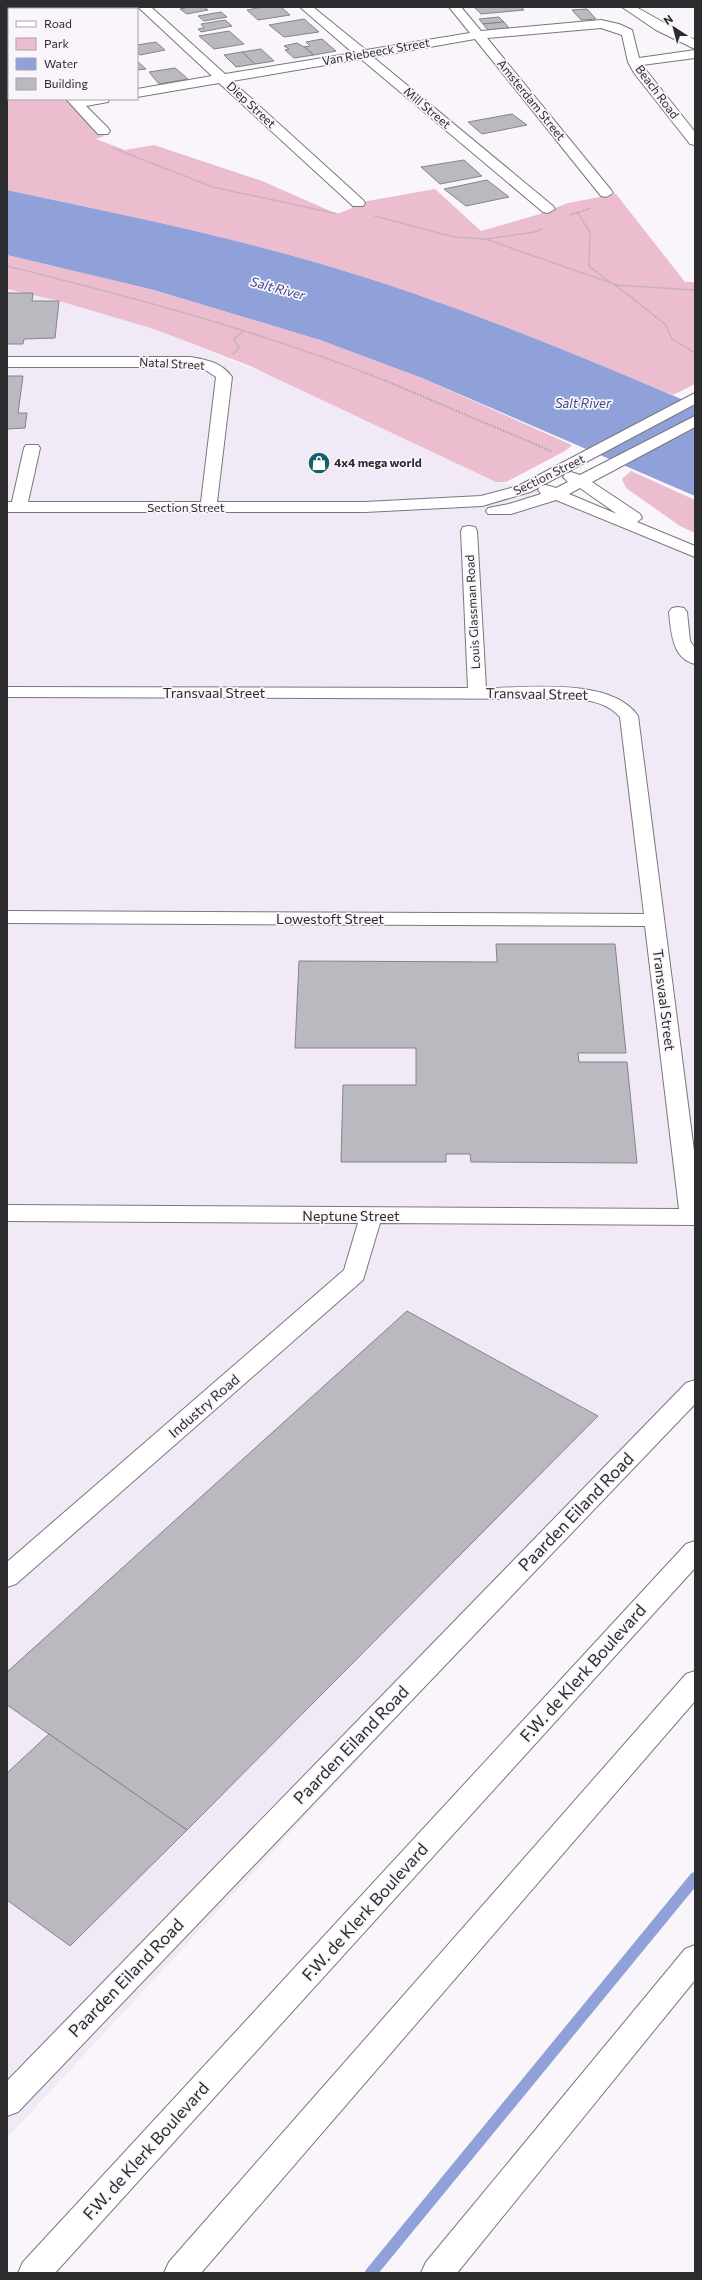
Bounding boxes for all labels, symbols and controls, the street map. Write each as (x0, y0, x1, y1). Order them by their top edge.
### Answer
legend (8, 8, 138, 100)
north arrow (654, 8, 694, 48)
text: N (661, 12, 675, 27)
text: Road (44, 16, 72, 30)
street label: Van Riebeeck Street (321, 35, 431, 67)
text: Park (44, 36, 70, 50)
text: Water (44, 56, 78, 70)
street label: Amsterdam Street (495, 56, 569, 143)
street label: Beach Road (633, 62, 683, 121)
text: Building (44, 76, 88, 90)
street label: Diep Street (224, 78, 279, 130)
street label: Mill Street (401, 84, 454, 131)
water label: Salt River (249, 273, 308, 303)
street label: Natal Street (139, 354, 205, 372)
water label: Salt River (555, 395, 612, 411)
shop icon: 4x4 mega world (306, 450, 332, 476)
street label: Section Street (511, 451, 587, 497)
place label: 4x4 mega world (334, 455, 422, 469)
street label: Section Street (147, 500, 225, 514)
street label: Louis Glassman Road (462, 554, 482, 670)
street label: Transvaal Street (163, 684, 265, 701)
street label: Transvaal Street (486, 684, 589, 703)
street label: Lowestoft Street (276, 910, 384, 927)
street label: Transvaal Street (650, 948, 679, 1052)
street label: Neptune Street (302, 1207, 400, 1224)
street label: Industry Road (165, 1370, 243, 1441)
street label: Paarden Eiland Road (514, 1448, 638, 1575)
street label: F.W. de Klerk Boulevard (515, 1599, 650, 1746)
street label: Paarden Eiland Road (289, 1681, 413, 1808)
street label: F.W. de Klerk Boulevard (297, 1838, 432, 1985)
street label: Paarden Eiland Road (64, 1914, 188, 2041)
street label: F.W. de Klerk Boulevard (78, 2077, 213, 2224)

